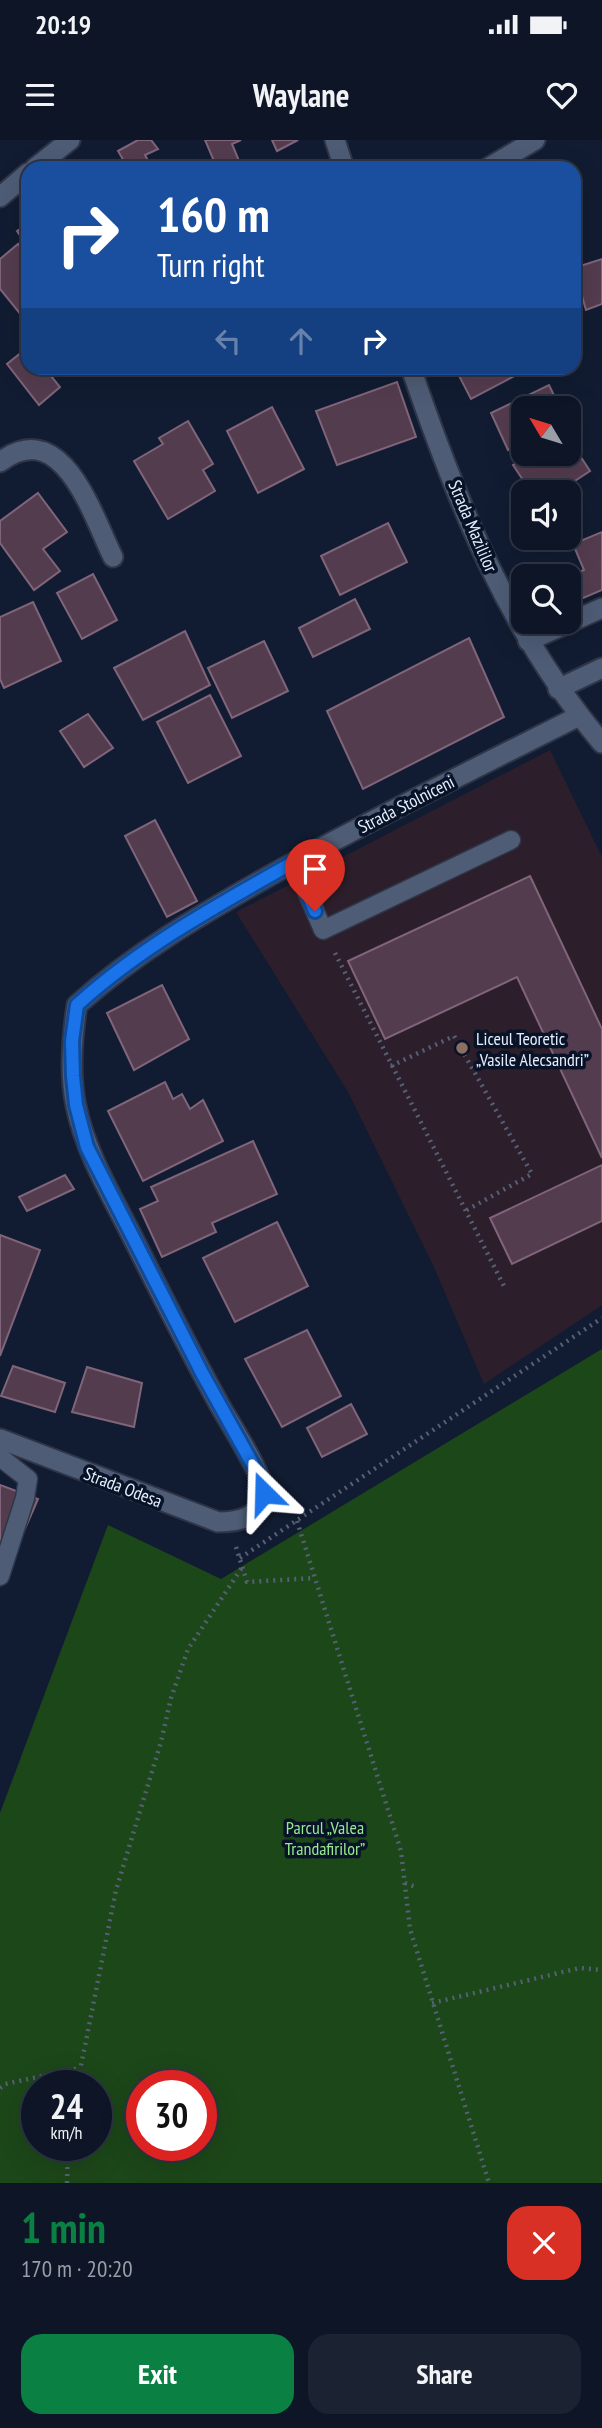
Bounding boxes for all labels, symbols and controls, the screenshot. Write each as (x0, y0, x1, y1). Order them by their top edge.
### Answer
text: 20:19 (35, 8, 91, 41)
text: Waylane (253, 74, 349, 116)
icon: menu (21, 76, 59, 114)
icon: heart (543, 76, 581, 114)
text: 160 m (157, 182, 270, 246)
icon: right (42, 189, 133, 280)
text: Turn right (157, 244, 265, 286)
icon: left (209, 322, 247, 360)
icon: ahead (282, 322, 320, 360)
icon: right (355, 322, 393, 360)
north arrow (511, 396, 581, 466)
map controls (511, 396, 581, 634)
street label: Strada Mazililor (443, 477, 503, 575)
button: sound (511, 480, 581, 550)
button: search (511, 564, 581, 634)
street label: Strada Stolniceni (354, 770, 458, 838)
pin (285, 839, 345, 911)
icon: arrive (296, 850, 334, 888)
place label: Liceul Teoretic „Vasile Alecsandri” (476, 1027, 589, 1071)
marker: Liceul Teoretic „Vasile Alecsandri” (454, 1040, 470, 1056)
position arrow (227, 1456, 301, 1530)
street label: Strada Odesa (81, 1462, 165, 1512)
park label: Parcul „Valea Trandafirilor” (285, 1816, 365, 1860)
speed limit sign: 30 (126, 2070, 217, 2161)
text: 24 (50, 2083, 83, 2129)
text: km/h (51, 2121, 82, 2144)
text: 1 min (21, 2200, 106, 2255)
button: close (507, 2206, 581, 2280)
text: 170 m · 20:20 (21, 2254, 133, 2283)
button: Exit (21, 2334, 294, 2414)
button: Share (308, 2334, 581, 2414)

